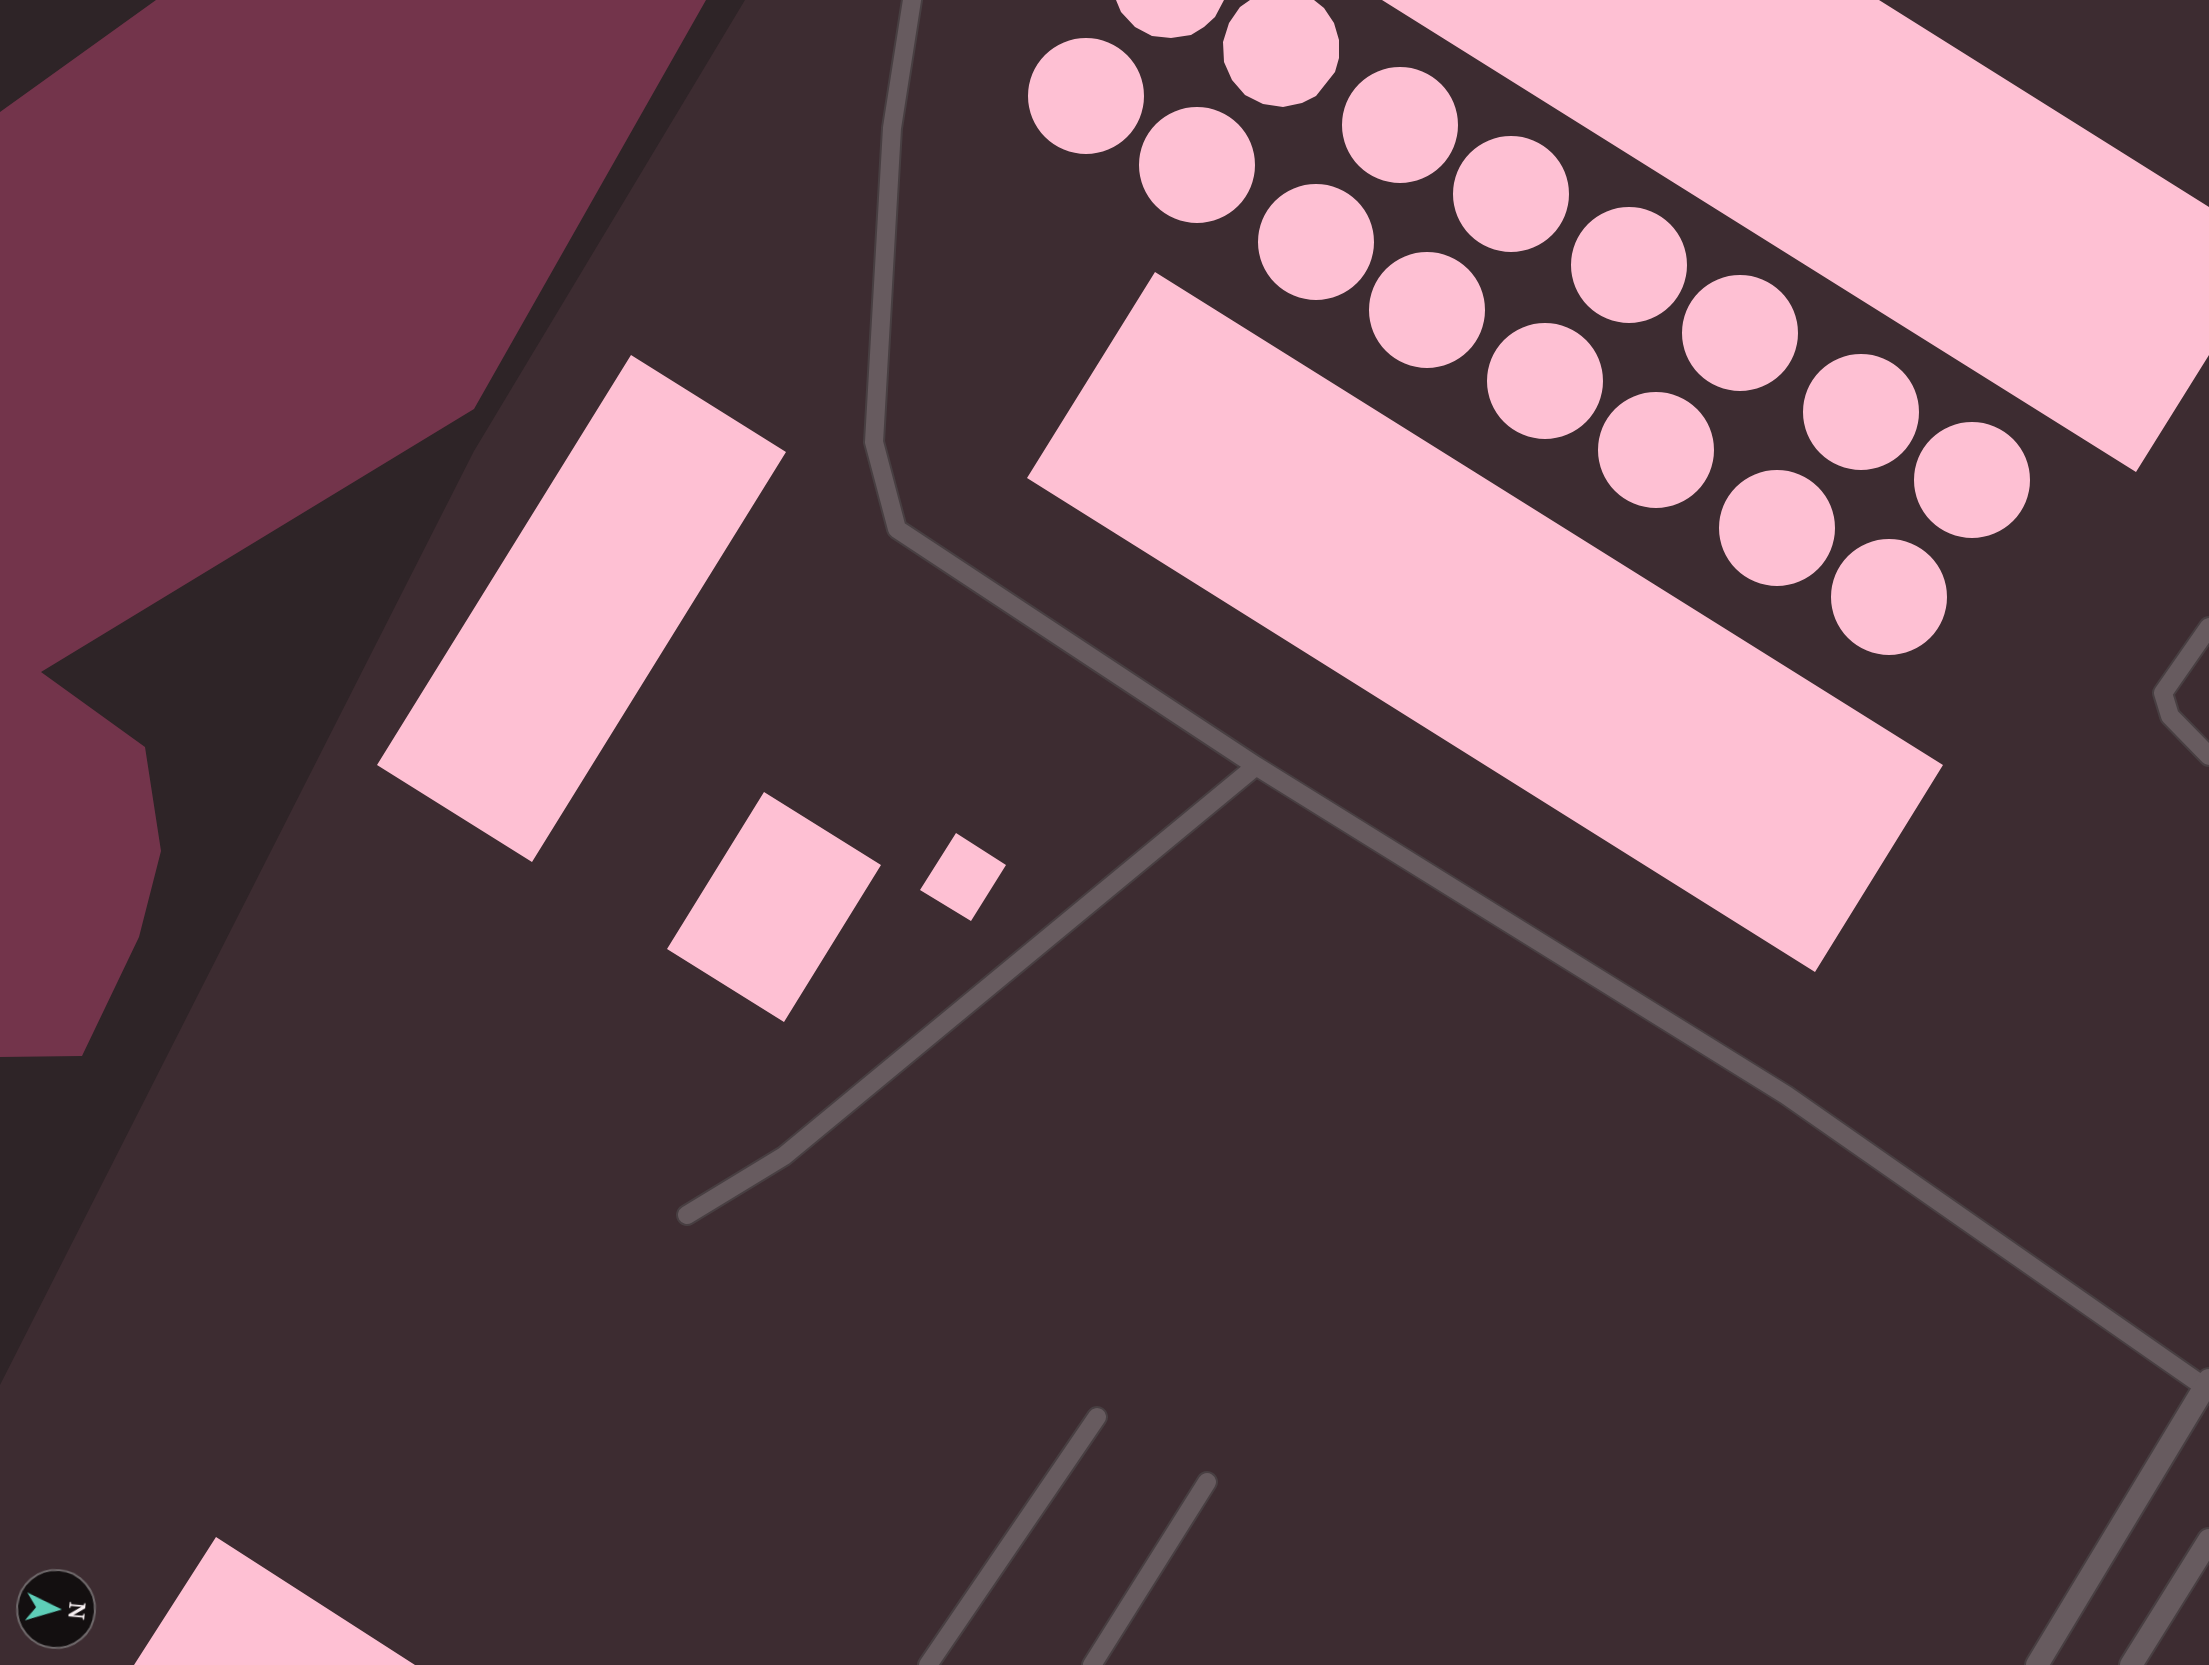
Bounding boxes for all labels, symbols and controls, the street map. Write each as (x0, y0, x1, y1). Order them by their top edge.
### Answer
north arrow (16, 1569, 96, 1649)
text: N (62, 1601, 94, 1621)

